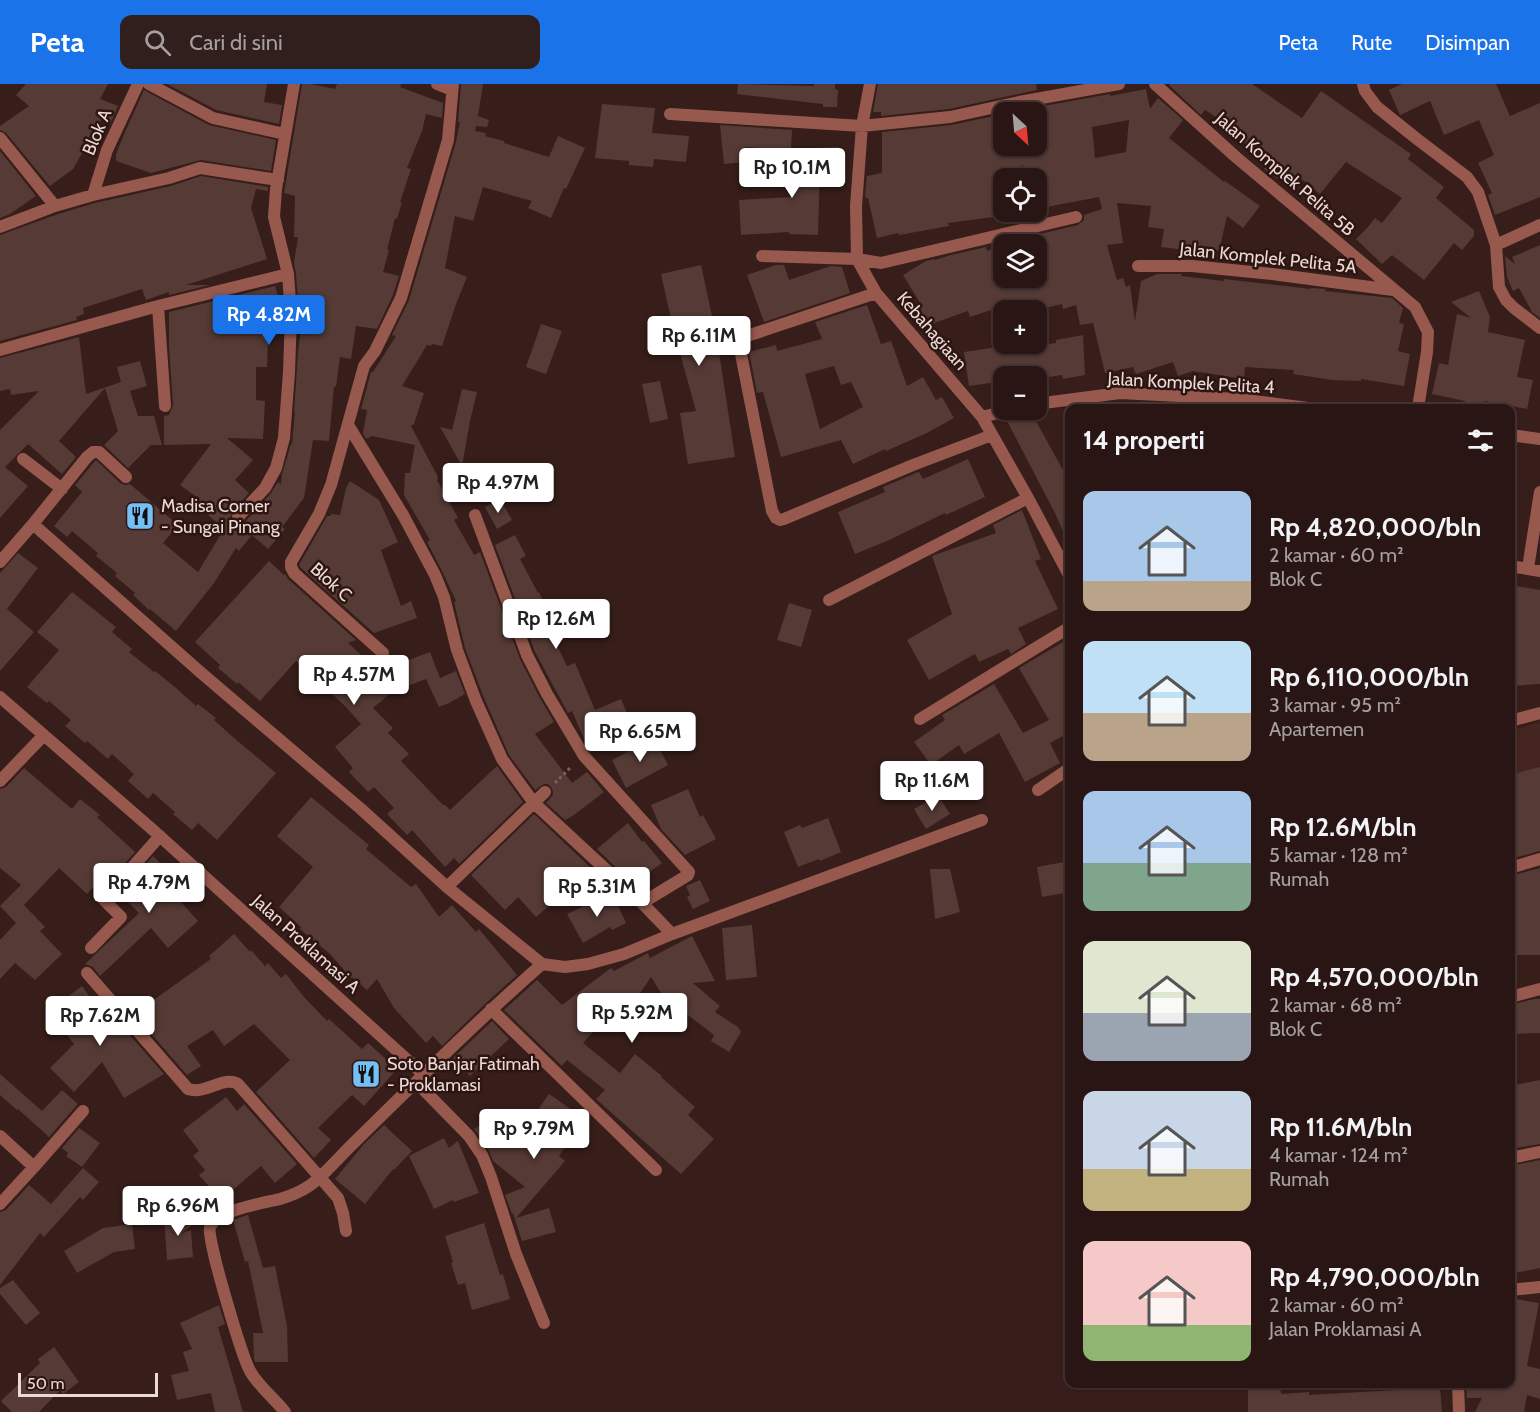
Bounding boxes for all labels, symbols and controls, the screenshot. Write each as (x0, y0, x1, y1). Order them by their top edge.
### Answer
search box (120, 15, 540, 69)
text: Peta (30, 25, 84, 59)
icon: search (141, 26, 174, 59)
text: Cari di sini (189, 29, 283, 56)
text: Peta (1279, 30, 1318, 55)
text: Rute (1351, 30, 1392, 55)
text: Disimpan (1425, 30, 1510, 55)
north arrow (993, 102, 1047, 156)
map controls (993, 102, 1047, 420)
street label: Blok A (78, 106, 116, 158)
street label: Jalan Komplek Pelita 5B (1210, 107, 1359, 241)
pin: Rp 10.1M (730, 148, 854, 199)
text: Rp 10.1M (753, 155, 831, 179)
button: locate (993, 168, 1047, 222)
button: layers (993, 234, 1047, 288)
street label: Jalan Komplek Pelita 5A (1177, 238, 1358, 278)
street label: Kebahagiaan (892, 287, 972, 375)
pin: Rp 4.82M (207, 295, 331, 346)
button: + (993, 300, 1047, 354)
text: Rp 4.82M (227, 302, 311, 326)
pin: Rp 6.11M (637, 316, 761, 367)
text: Rp 6.11M (661, 323, 737, 347)
button: − (993, 366, 1047, 420)
street label: Jalan Komplek Pelita 4 (1106, 368, 1275, 398)
text: 14 properti (1083, 424, 1205, 456)
icon: filters (1464, 424, 1497, 457)
pin: Rp 4.97M (436, 463, 560, 514)
text: Rp 4.97M (457, 470, 539, 494)
place label: Madisa Corner - Sungai Pinang (161, 495, 281, 538)
restaurant icon: Madisa Corner - Sungai Pinang (124, 500, 156, 532)
text: Rp 4,820,000/bln (1269, 511, 1481, 543)
icon: home (1131, 515, 1203, 587)
text: 2 kamar · 60 m² (1269, 543, 1404, 567)
street label: Blok C (306, 558, 356, 606)
text: Blok C (1269, 567, 1322, 591)
pin: Rp 12.6M (494, 599, 618, 650)
text: Rp 12.6M (517, 606, 595, 630)
pin: Rp 4.57M (292, 655, 416, 706)
text: Rp 6,110,000/bln (1269, 661, 1469, 693)
text: Rp 4.57M (313, 662, 395, 686)
icon: home (1131, 665, 1203, 737)
text: 3 kamar · 95 m² (1269, 693, 1401, 717)
pin: Rp 6.65M (578, 712, 702, 763)
text: Apartemen (1269, 717, 1364, 741)
text: Rp 6.65M (599, 719, 681, 743)
pin: Rp 11.6M (870, 761, 994, 812)
text: Rp 11.6M (894, 768, 970, 792)
text: Rp 12.6M/bln (1269, 811, 1417, 843)
icon: home (1131, 815, 1203, 887)
text: 5 kamar · 128 m² (1269, 843, 1408, 867)
pin: Rp 4.79M (87, 863, 211, 914)
pin: Rp 5.31M (535, 867, 659, 918)
text: Rumah (1269, 867, 1329, 891)
text: Rp 4.79M (107, 870, 191, 894)
text: Rp 5.31M (558, 874, 636, 898)
street label: Jalan Proklamasi A (247, 889, 364, 998)
text: Rp 4,570,000/bln (1269, 961, 1479, 993)
icon: home (1131, 965, 1203, 1037)
pin: Rp 5.92M (570, 993, 694, 1044)
text: 2 kamar · 68 m² (1269, 993, 1402, 1017)
pin: Rp 7.62M (38, 996, 162, 1047)
text: Rp 5.92M (591, 1000, 673, 1024)
text: Rp 7.62M (60, 1003, 140, 1027)
text: Blok C (1269, 1017, 1322, 1041)
place label: Soto Banjar Fatimah - Proklamasi (387, 1053, 540, 1096)
restaurant icon: Soto Banjar Fatimah - Proklamasi (350, 1058, 382, 1090)
pin: Rp 9.79M (472, 1109, 596, 1160)
text: Rp 11.6M/bln (1269, 1111, 1412, 1143)
icon: home (1131, 1115, 1203, 1187)
text: Rp 9.79M (493, 1116, 575, 1140)
text: 4 kamar · 124 m² (1269, 1143, 1408, 1167)
text: Rumah (1269, 1167, 1329, 1191)
pin: Rp 6.96M (116, 1186, 240, 1237)
text: Rp 6.96M (137, 1193, 219, 1217)
text: Rp 4,790,000/bln (1269, 1261, 1480, 1293)
icon: home (1131, 1265, 1203, 1337)
text: 2 kamar · 60 m² (1269, 1293, 1404, 1317)
text: Jalan Proklamasi A (1269, 1317, 1422, 1341)
scale bar (18, 1370, 158, 1398)
text: 50 m (27, 1374, 64, 1393)

